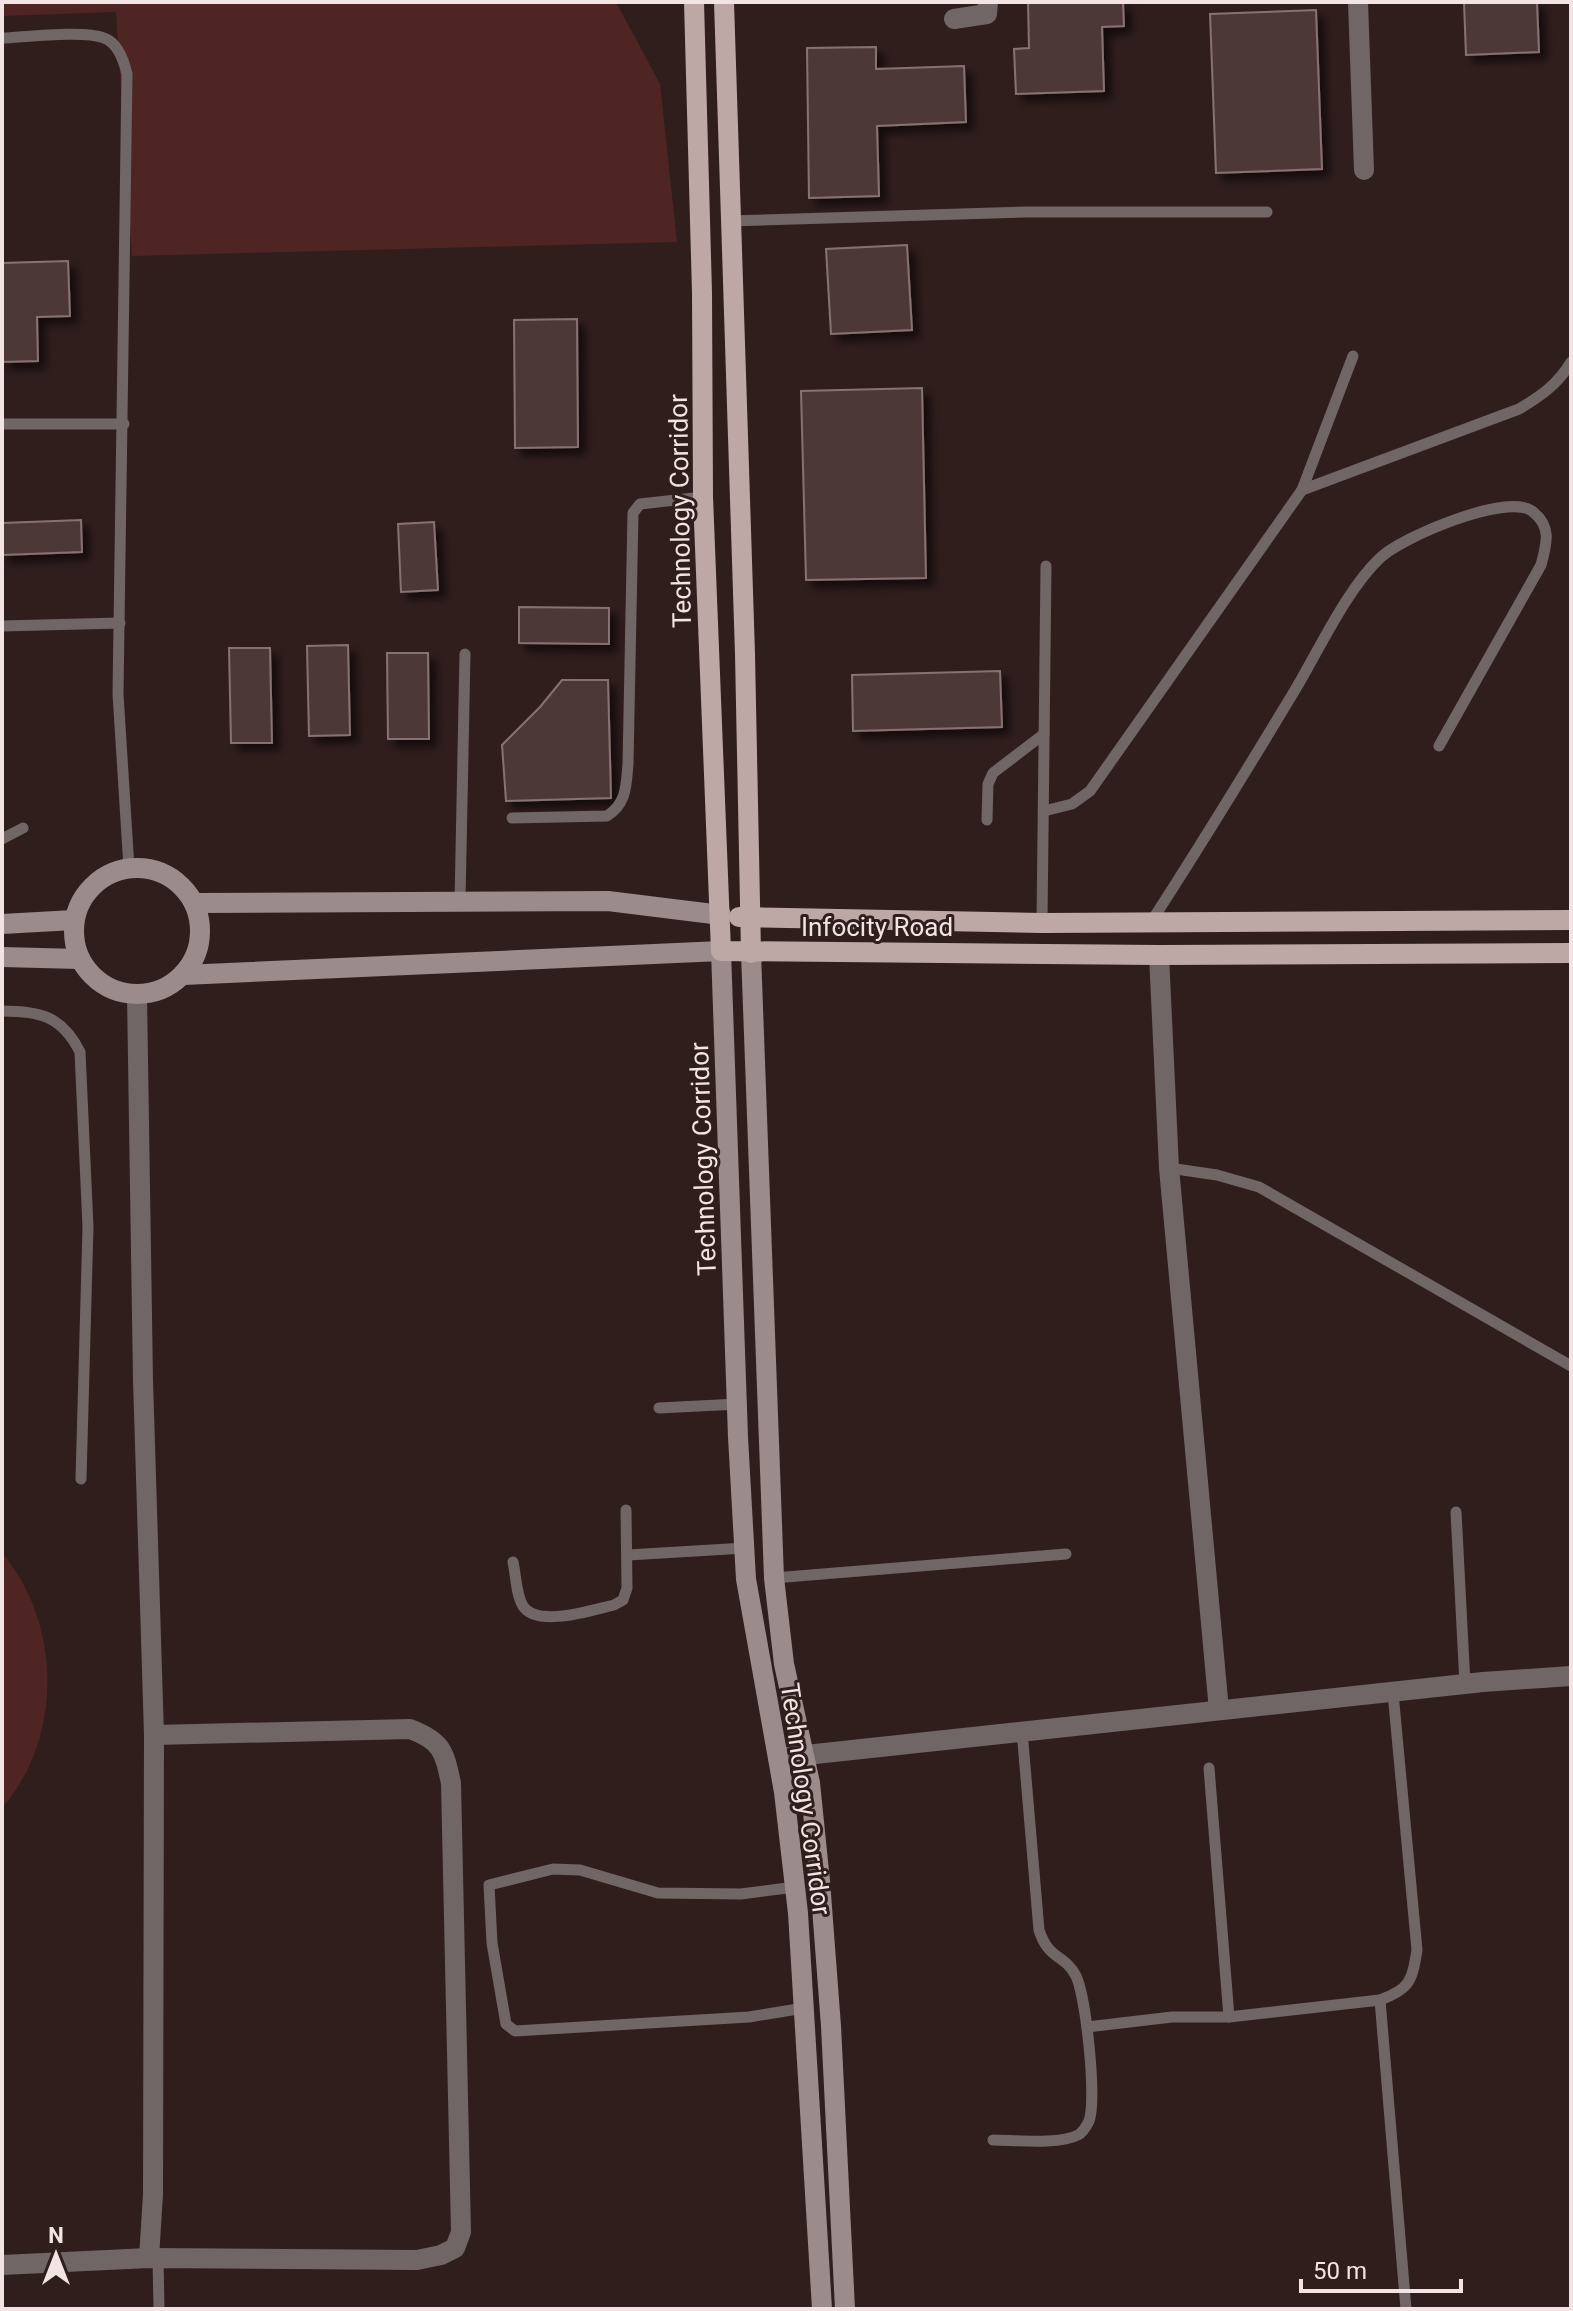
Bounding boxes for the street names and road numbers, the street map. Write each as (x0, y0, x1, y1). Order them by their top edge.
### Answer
street label: Technology Corridor (663, 394, 697, 628)
street label: Infocity Road (801, 912, 953, 942)
street label: Technology Corridor (684, 1042, 722, 1276)
street label: Technology Corridor (775, 1681, 837, 1917)

